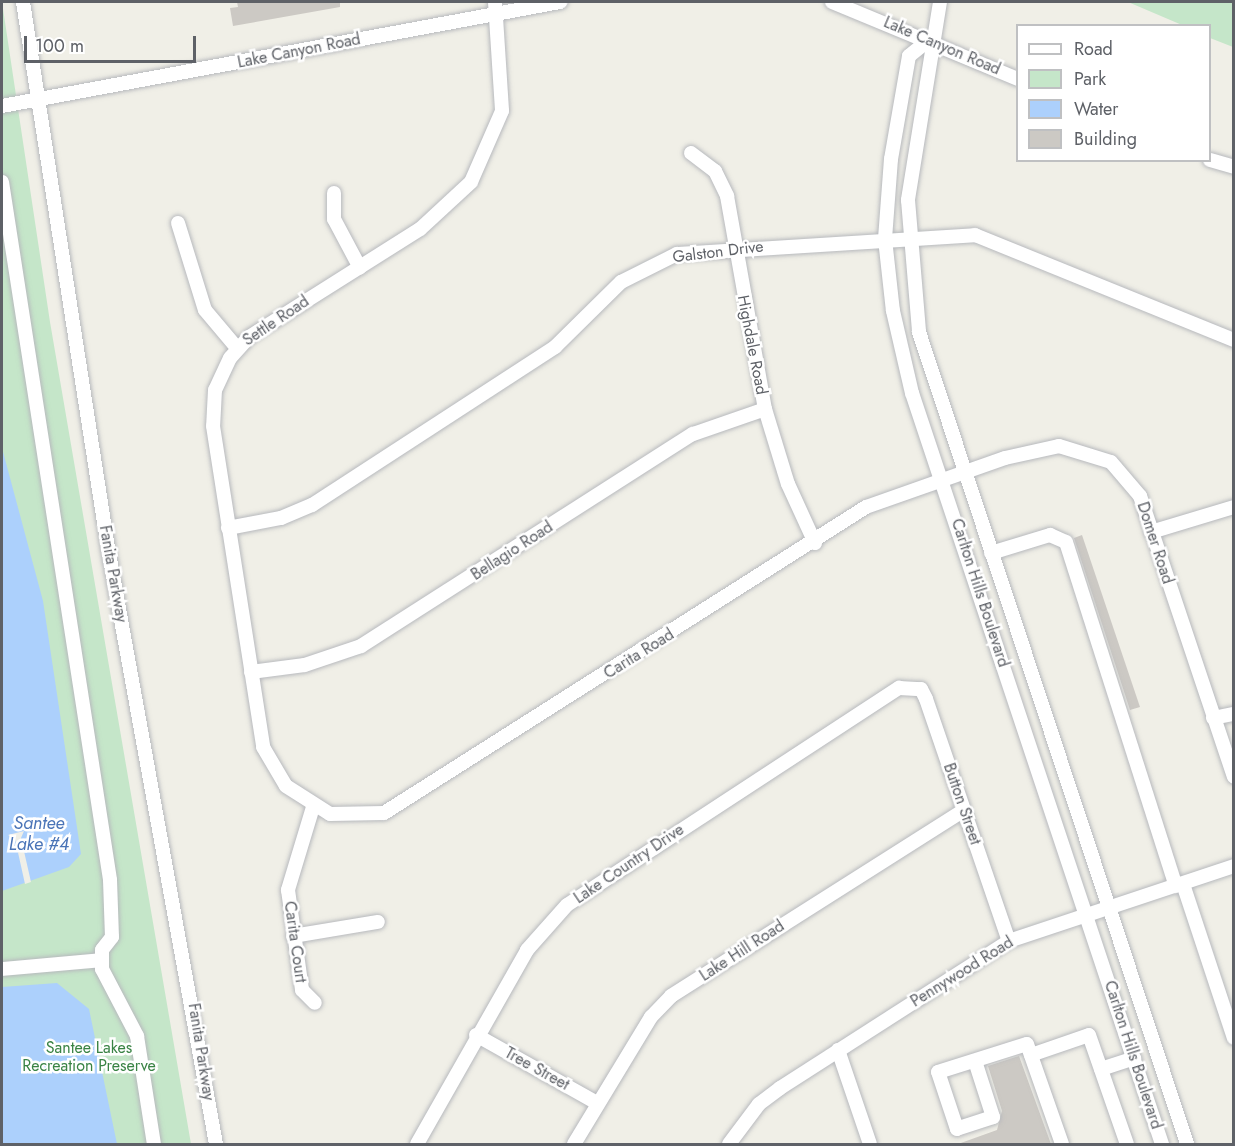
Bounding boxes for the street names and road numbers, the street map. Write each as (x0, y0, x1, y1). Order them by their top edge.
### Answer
street label: Lake Canyon Road (881, 13, 1003, 79)
street label: Lake Canyon Road (236, 30, 362, 72)
street label: Galston Drive (671, 237, 765, 267)
street label: Settle Road (239, 292, 313, 350)
street label: Highdale Road (733, 294, 771, 396)
street label: Domer Road (1133, 500, 1177, 586)
street label: Carlton Hills Boulevard (947, 516, 1013, 670)
street label: Bellagio Road (468, 517, 556, 585)
street label: Fanita Parkway (95, 524, 131, 624)
street label: Carita Road (600, 625, 678, 683)
street label: Button Street (939, 761, 985, 847)
street label: Lake Country Drive (570, 820, 688, 908)
street label: Carita Court (280, 900, 310, 984)
street label: Lake Hill Road (696, 917, 788, 985)
street label: Pennywood Road (907, 933, 1017, 1011)
street label: Carlton Hills Boulevard (1100, 978, 1166, 1132)
street label: Fanita Parkway (184, 1002, 218, 1102)
street label: Tree Street (501, 1043, 573, 1095)

